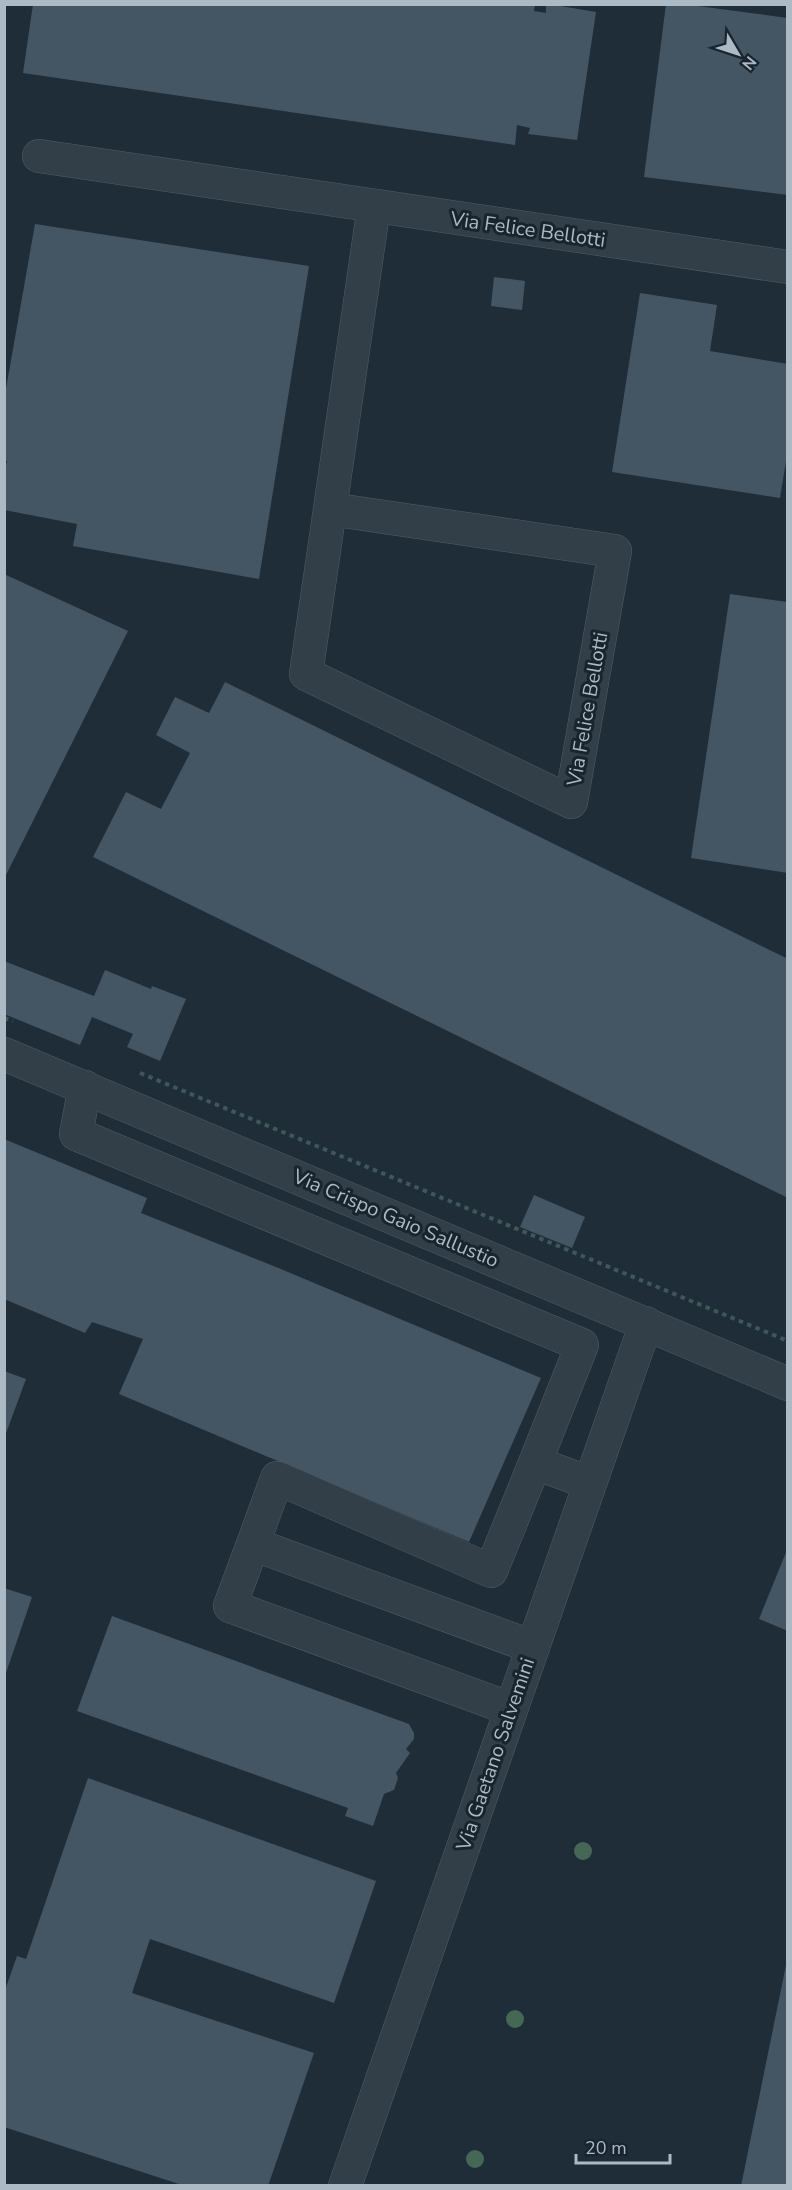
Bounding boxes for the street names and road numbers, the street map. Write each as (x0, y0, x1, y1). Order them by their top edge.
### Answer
street label: Via Felice Bellotti (448, 205, 607, 254)
street label: Via Felice Bellotti (560, 630, 614, 789)
street label: Via Crispo Gaio Sallustio (288, 1162, 503, 1274)
street label: Via Gaetano Salvemini (449, 1654, 541, 1855)

